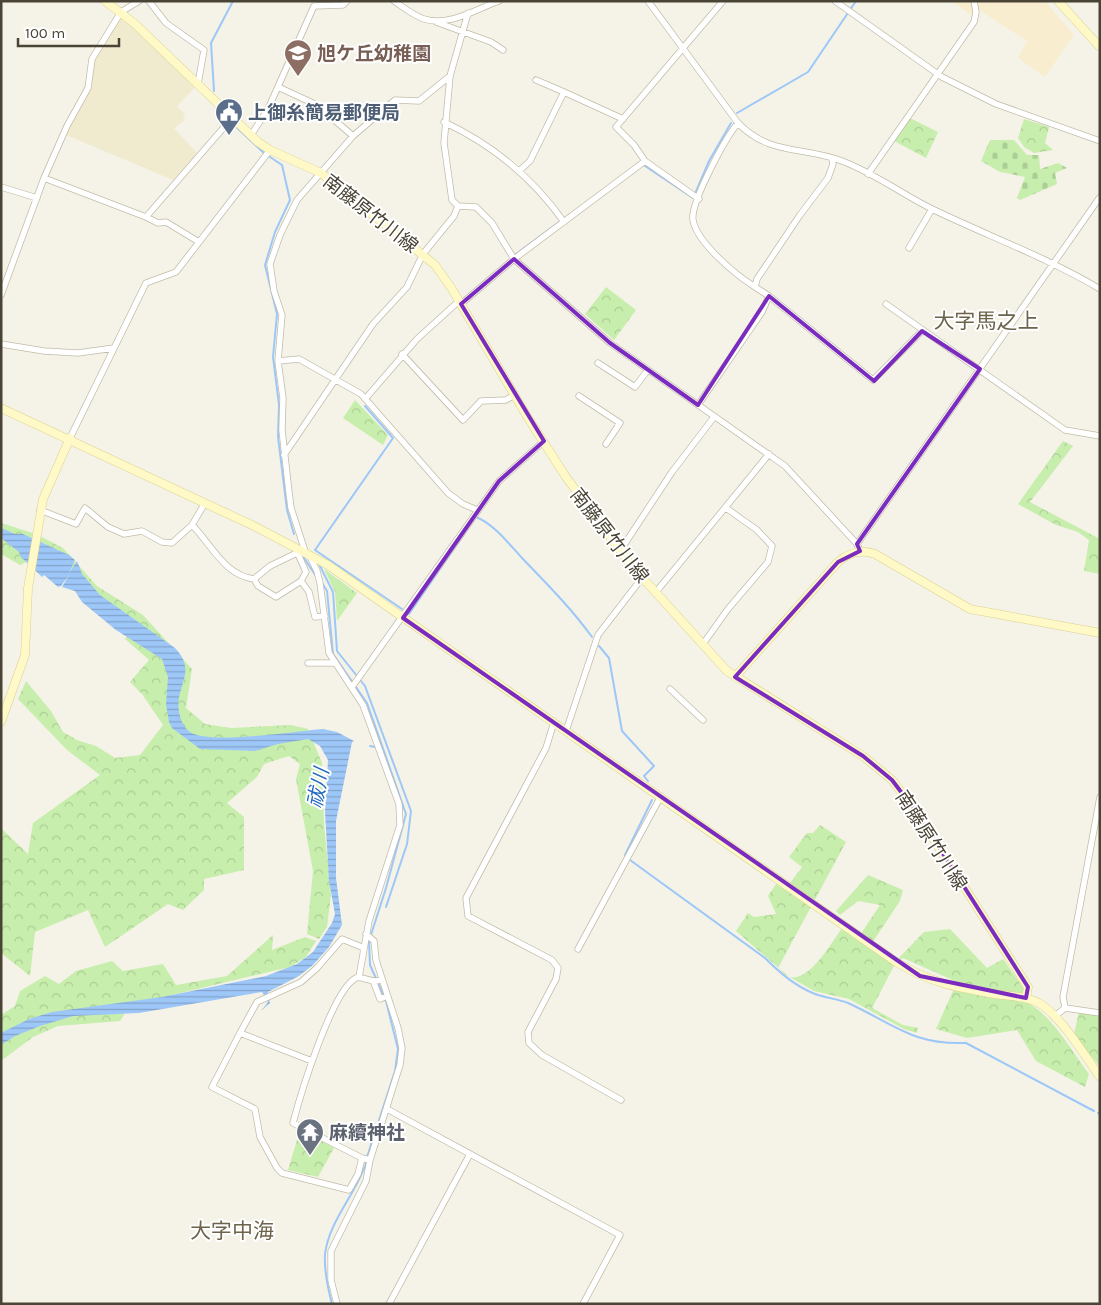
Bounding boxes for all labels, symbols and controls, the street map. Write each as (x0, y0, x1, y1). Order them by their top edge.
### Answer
scale bar (18, 15, 119, 47)
text: 100 m (25, 24, 65, 42)
school or university icon: 旭ケ丘幼稚園 (283, 38, 313, 77)
place label: 旭ケ丘幼稚園 (317, 43, 431, 65)
public building icon: 上御糸簡易郵便局 (214, 97, 244, 136)
place label: 上御糸簡易郵便局 (248, 102, 400, 124)
street label: 南藤原竹川線 (319, 170, 422, 258)
district label: 大字馬之上 (934, 309, 1039, 333)
street label: 南藤原竹川線 (565, 484, 653, 587)
water label: 祓川 (303, 764, 334, 810)
street label: 南藤原竹川線 (891, 787, 971, 894)
temple icon: 麻續神社 (295, 1117, 325, 1156)
place label: 麻續神社 (329, 1122, 405, 1144)
district label: 大字中海 (190, 1219, 274, 1243)

